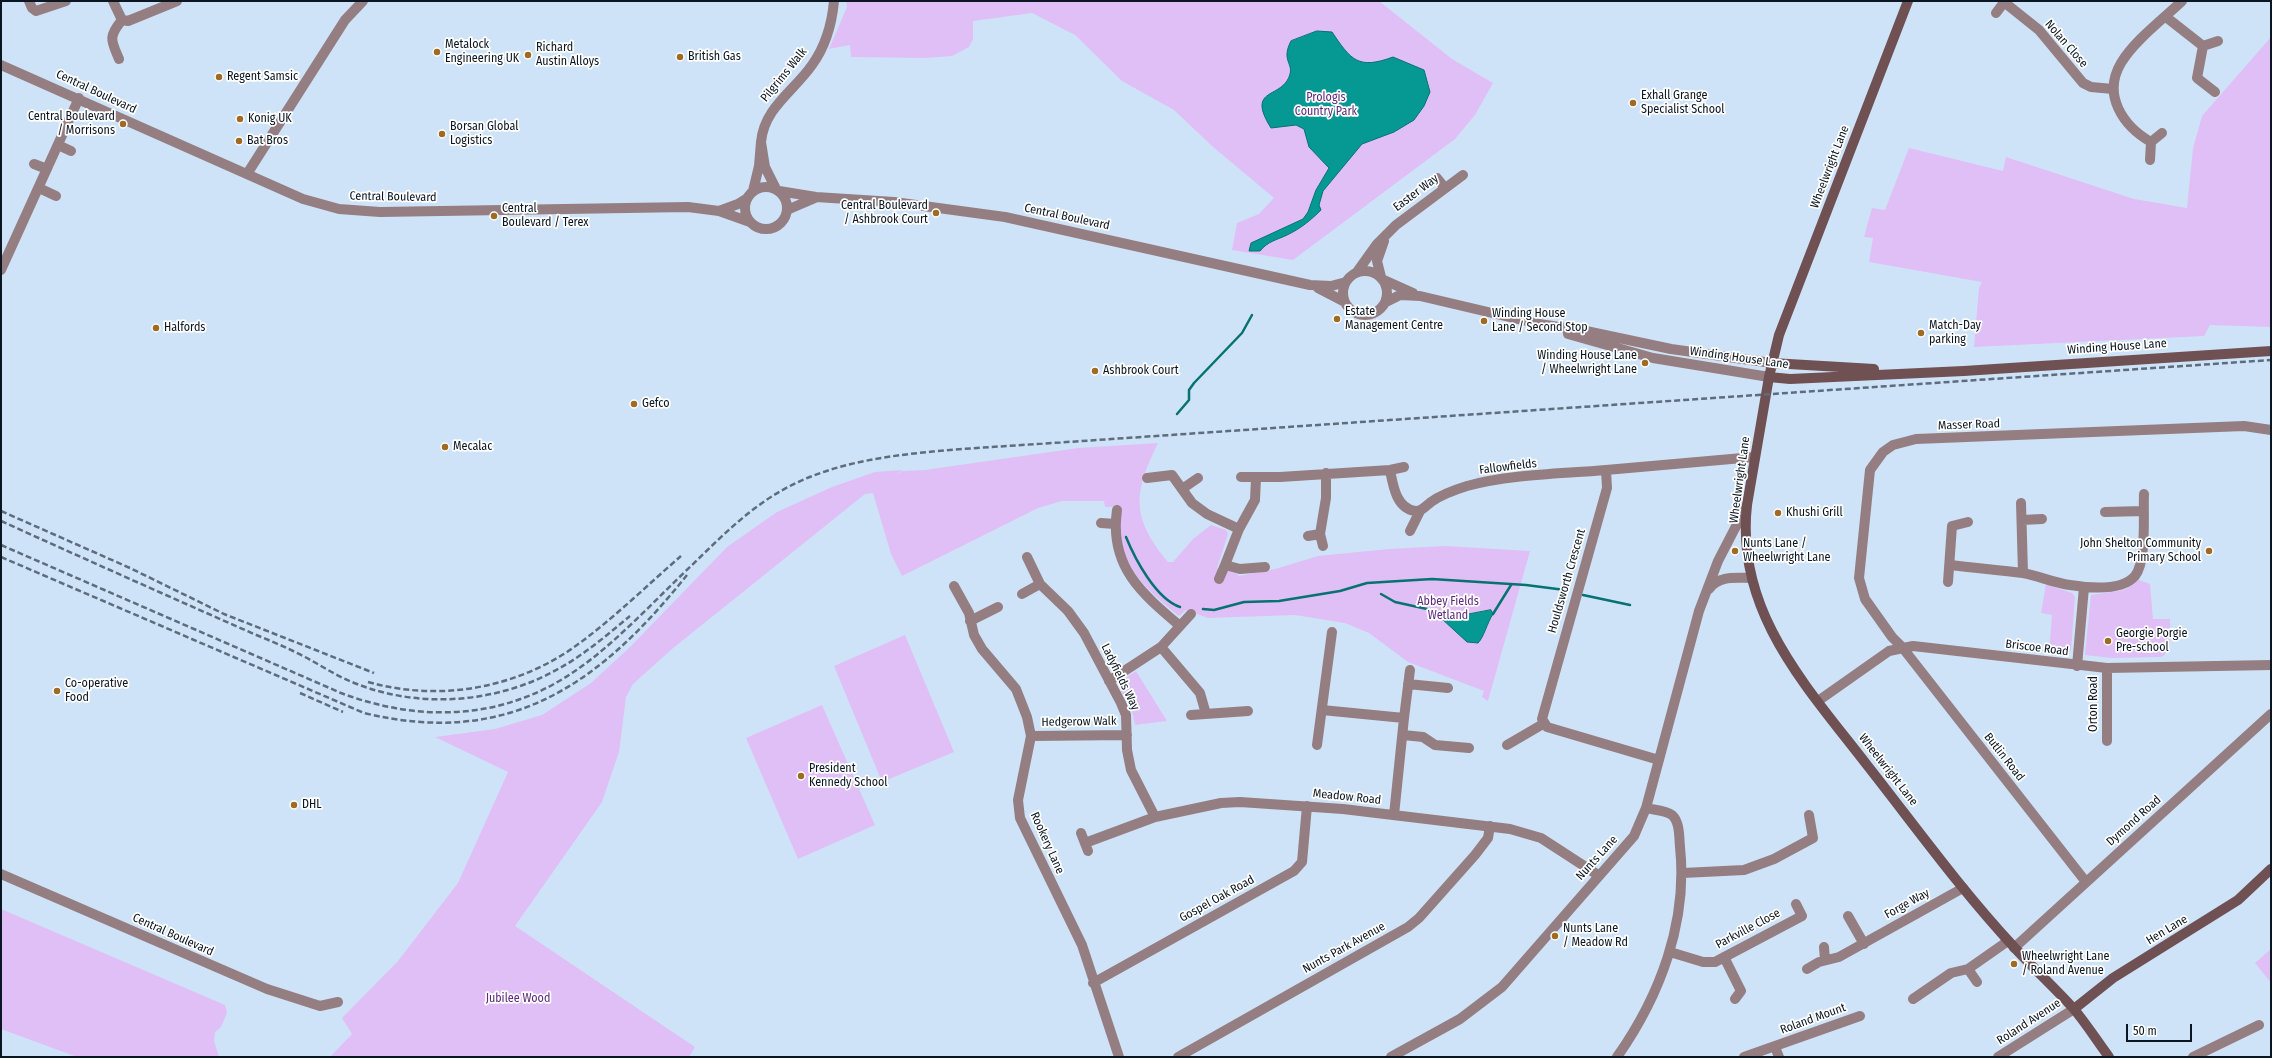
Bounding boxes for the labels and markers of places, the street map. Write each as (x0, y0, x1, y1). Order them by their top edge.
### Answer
place label: Metalock Engineering UK (445, 38, 519, 66)
place label: Richard Austin Alloys (536, 41, 599, 69)
marker: Metalock Engineering UK (432, 47, 442, 57)
marker: Richard Austin Alloys (523, 50, 533, 60)
place label: British Gas (688, 50, 741, 64)
marker: British Gas (675, 52, 685, 62)
place label: Regent Samsic (227, 70, 298, 84)
marker: Regent Samsic (214, 72, 224, 82)
place label: Exhall Grange Specialist School (1641, 89, 1724, 117)
marker: Exhall Grange Specialist School (1628, 98, 1638, 108)
place label: Central Boulevard / Morrisons (28, 110, 115, 138)
place label: Konig UK (248, 112, 292, 126)
marker: Konig UK (235, 114, 245, 124)
marker: Central Boulevard / Morrisons (118, 119, 128, 129)
place label: Borsan Global Logistics (450, 120, 518, 148)
marker: Borsan Global Logistics (437, 129, 447, 139)
place label: Bat Bros (247, 134, 288, 148)
marker: Bat Bros (234, 136, 244, 146)
place label: Central Boulevard / Ashbrook Court (841, 199, 928, 227)
place label: Central Boulevard / Terex (502, 202, 588, 230)
marker: Central Boulevard / Ashbrook Court (931, 208, 941, 218)
marker: Central Boulevard / Terex (489, 211, 499, 221)
place label: Estate Management Centre (1345, 305, 1443, 333)
place label: Winding House Lane / Second Stop (1492, 307, 1588, 335)
marker: Estate Management Centre (1332, 314, 1342, 324)
marker: Winding House Lane / Second Stop (1479, 316, 1489, 326)
place label: Match-Day parking (1929, 319, 1981, 347)
place label: Halfords (164, 321, 205, 335)
marker: Halfords (151, 323, 161, 333)
marker: Match-Day parking (1916, 328, 1926, 338)
place label: Winding House Lane / Wheelwright Lane (1537, 349, 1637, 377)
marker: Winding House Lane / Wheelwright Lane (1640, 358, 1650, 368)
place label: Ashbrook Court (1103, 364, 1179, 378)
marker: Ashbrook Court (1090, 366, 1100, 376)
place label: Gefco (642, 397, 670, 411)
marker: Gefco (629, 399, 639, 409)
place label: Mecalac (453, 440, 492, 454)
marker: Mecalac (440, 442, 450, 452)
place label: Khushi Grill (1786, 506, 1843, 520)
marker: Khushi Grill (1773, 508, 1783, 518)
place label: Nunts Lane / Wheelwright Lane (1743, 537, 1830, 565)
place label: John Shelton Community Primary School (2080, 537, 2201, 565)
marker: Nunts Lane / Wheelwright Lane (1730, 546, 1740, 556)
marker: John Shelton Community Primary School (2204, 546, 2214, 556)
place label: Georgie Porgie Pre-school (2116, 627, 2187, 655)
marker: Georgie Porgie Pre-school (2103, 636, 2113, 646)
place label: Co-operative Food (65, 677, 128, 705)
marker: Co-operative Food (52, 686, 62, 696)
place label: President Kennedy School (809, 762, 887, 790)
marker: President Kennedy School (796, 771, 806, 781)
place label: DHL (302, 798, 322, 812)
marker: DHL (289, 800, 299, 810)
place label: Nunts Lane / Meadow Rd (1563, 922, 1628, 950)
marker: Nunts Lane / Meadow Rd (1550, 931, 1560, 941)
place label: Wheelwright Lane / Roland Avenue (2022, 950, 2109, 978)
marker: Wheelwright Lane / Roland Avenue (2009, 959, 2019, 969)

